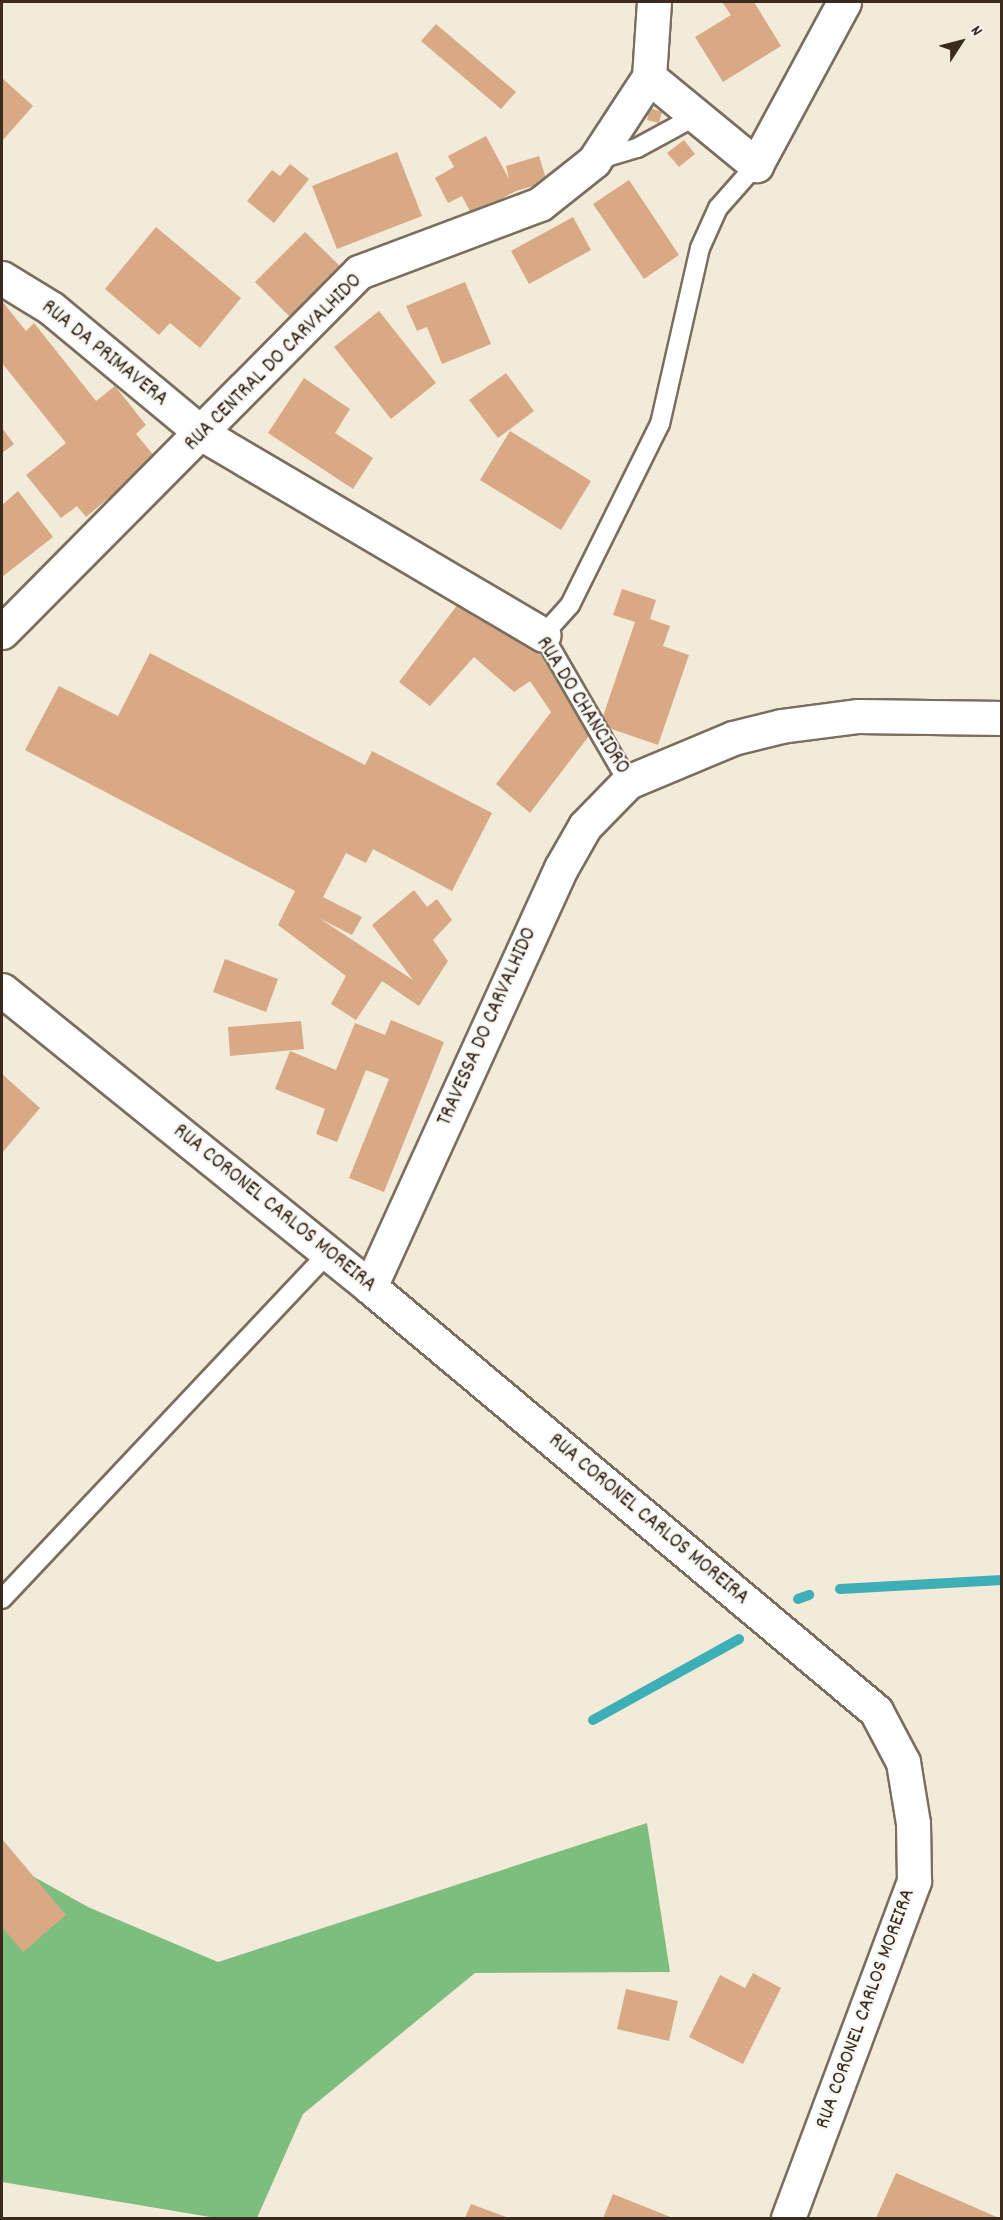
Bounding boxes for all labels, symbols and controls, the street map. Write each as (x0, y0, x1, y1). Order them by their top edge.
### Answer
north arrow (931, 12, 991, 72)
text: N (964, 21, 988, 41)
street label: RUA CENTRAL DO CARVALHIDO (180, 269, 368, 457)
street label: RUA DA PRIMAVERA (36, 295, 172, 413)
street label: RUA DO CHANCIDRO (530, 633, 634, 779)
street label: TRAVESSA DO CARVALHIDO (433, 924, 543, 1130)
street label: RUA CORONEL CARLOS MOREIRA (167, 1119, 381, 1299)
street label: RUA CORONEL CARLOS MOREIRA (543, 1429, 753, 1611)
street label: RUA CORONEL CARLOS MOREIRA (811, 1885, 921, 2133)

